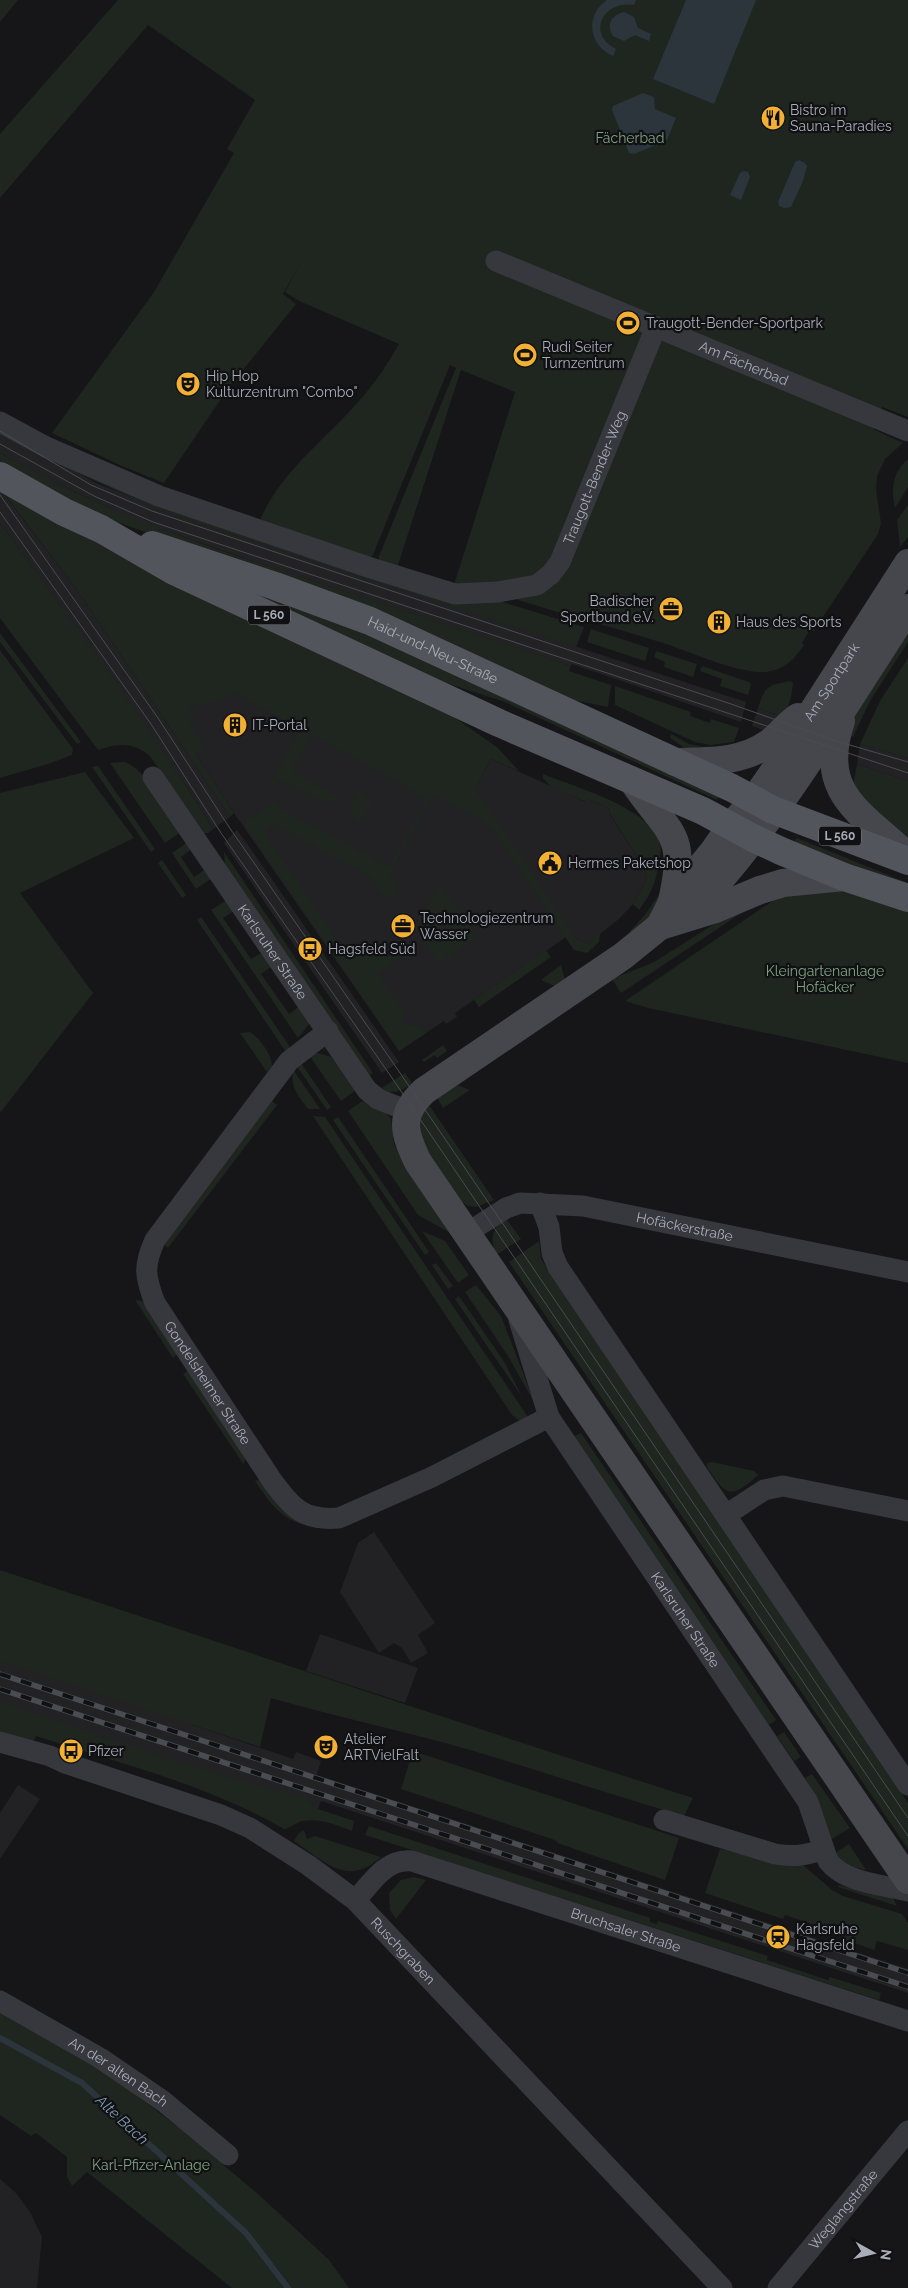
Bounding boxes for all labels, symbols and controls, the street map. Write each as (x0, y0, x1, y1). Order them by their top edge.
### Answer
place label: Bistro im Sauna-Paradies (790, 102, 892, 134)
restaurant icon: Bistro im Sauna-Paradies (760, 105, 786, 131)
park label: Fächerbad (596, 130, 664, 146)
sports icon: Traugott-Bender-Sportpark (615, 310, 641, 336)
place label: Traugott-Bender-Sportpark (646, 315, 823, 331)
street label: Am Fächerbad (697, 338, 791, 389)
place label: Rudi Seiter Turnzentrum (542, 339, 625, 371)
sports icon: Rudi Seiter Turnzentrum (512, 342, 538, 368)
place label: Hip Hop Kulturzentrum "Combo" (206, 368, 358, 400)
theatre icon: Hip Hop Kulturzentrum "Combo" (175, 371, 201, 397)
street label: Traugott-Bender-Weg (560, 408, 629, 547)
place label: Badischer Sportbund e.V. (561, 593, 654, 625)
office icon: Badischer Sportbund e.V. (658, 596, 684, 622)
road number: L 560 (248, 606, 290, 624)
building icon: Haus des Sports (706, 609, 732, 635)
street label: Haid-und-Neu-Straße (365, 613, 500, 687)
place label: Haus des Sports (736, 614, 842, 630)
street label: Am Sportpark (801, 640, 863, 724)
building icon: IT-Portal (222, 712, 248, 738)
place label: IT-Portal (252, 717, 307, 733)
road number: L 560 (819, 826, 861, 846)
public building icon: Hermes Paketshop (537, 850, 563, 876)
place label: Hermes Paketshop (568, 855, 691, 871)
street label: Karlsruher Straße (235, 901, 311, 1003)
place label: Technologiezentrum Wasser (420, 910, 553, 942)
office icon: Technologiezentrum Wasser (390, 913, 416, 939)
bus stop icon: Hagsfeld Süd (297, 936, 323, 962)
place label: Hagsfeld Süd (328, 941, 416, 957)
park label: Kleingartenanlage Hofäcker (766, 963, 884, 995)
street label: Hofäckerstraße (635, 1209, 735, 1244)
street label: Gondelsheimer Straße (161, 1318, 254, 1448)
street label: Karlsruher Straße (648, 1569, 723, 1671)
place label: Atelier ARTVielFalt (344, 1731, 419, 1763)
theatre icon: Atelier ARTVielFalt (313, 1734, 339, 1760)
bus stop icon: Pfizer (58, 1738, 84, 1764)
place label: Pfizer (88, 1743, 124, 1759)
street label: Bruchsaler Straße (569, 1905, 683, 1955)
street label: Ruschgraben (368, 1914, 438, 1988)
place label: Karlsruhe Hagsfeld (796, 1921, 858, 1953)
station icon: Karlsruhe Hagsfeld (765, 1924, 791, 1950)
street label: An der alten Bach (66, 2034, 171, 2110)
water label: Alte Bach (91, 2091, 152, 2149)
park label: Karl-Pfizer-Anlage (92, 2157, 210, 2173)
street label: Weglangstraße (805, 2166, 881, 2253)
north arrow (848, 2228, 898, 2278)
text: N (877, 2248, 895, 2261)

